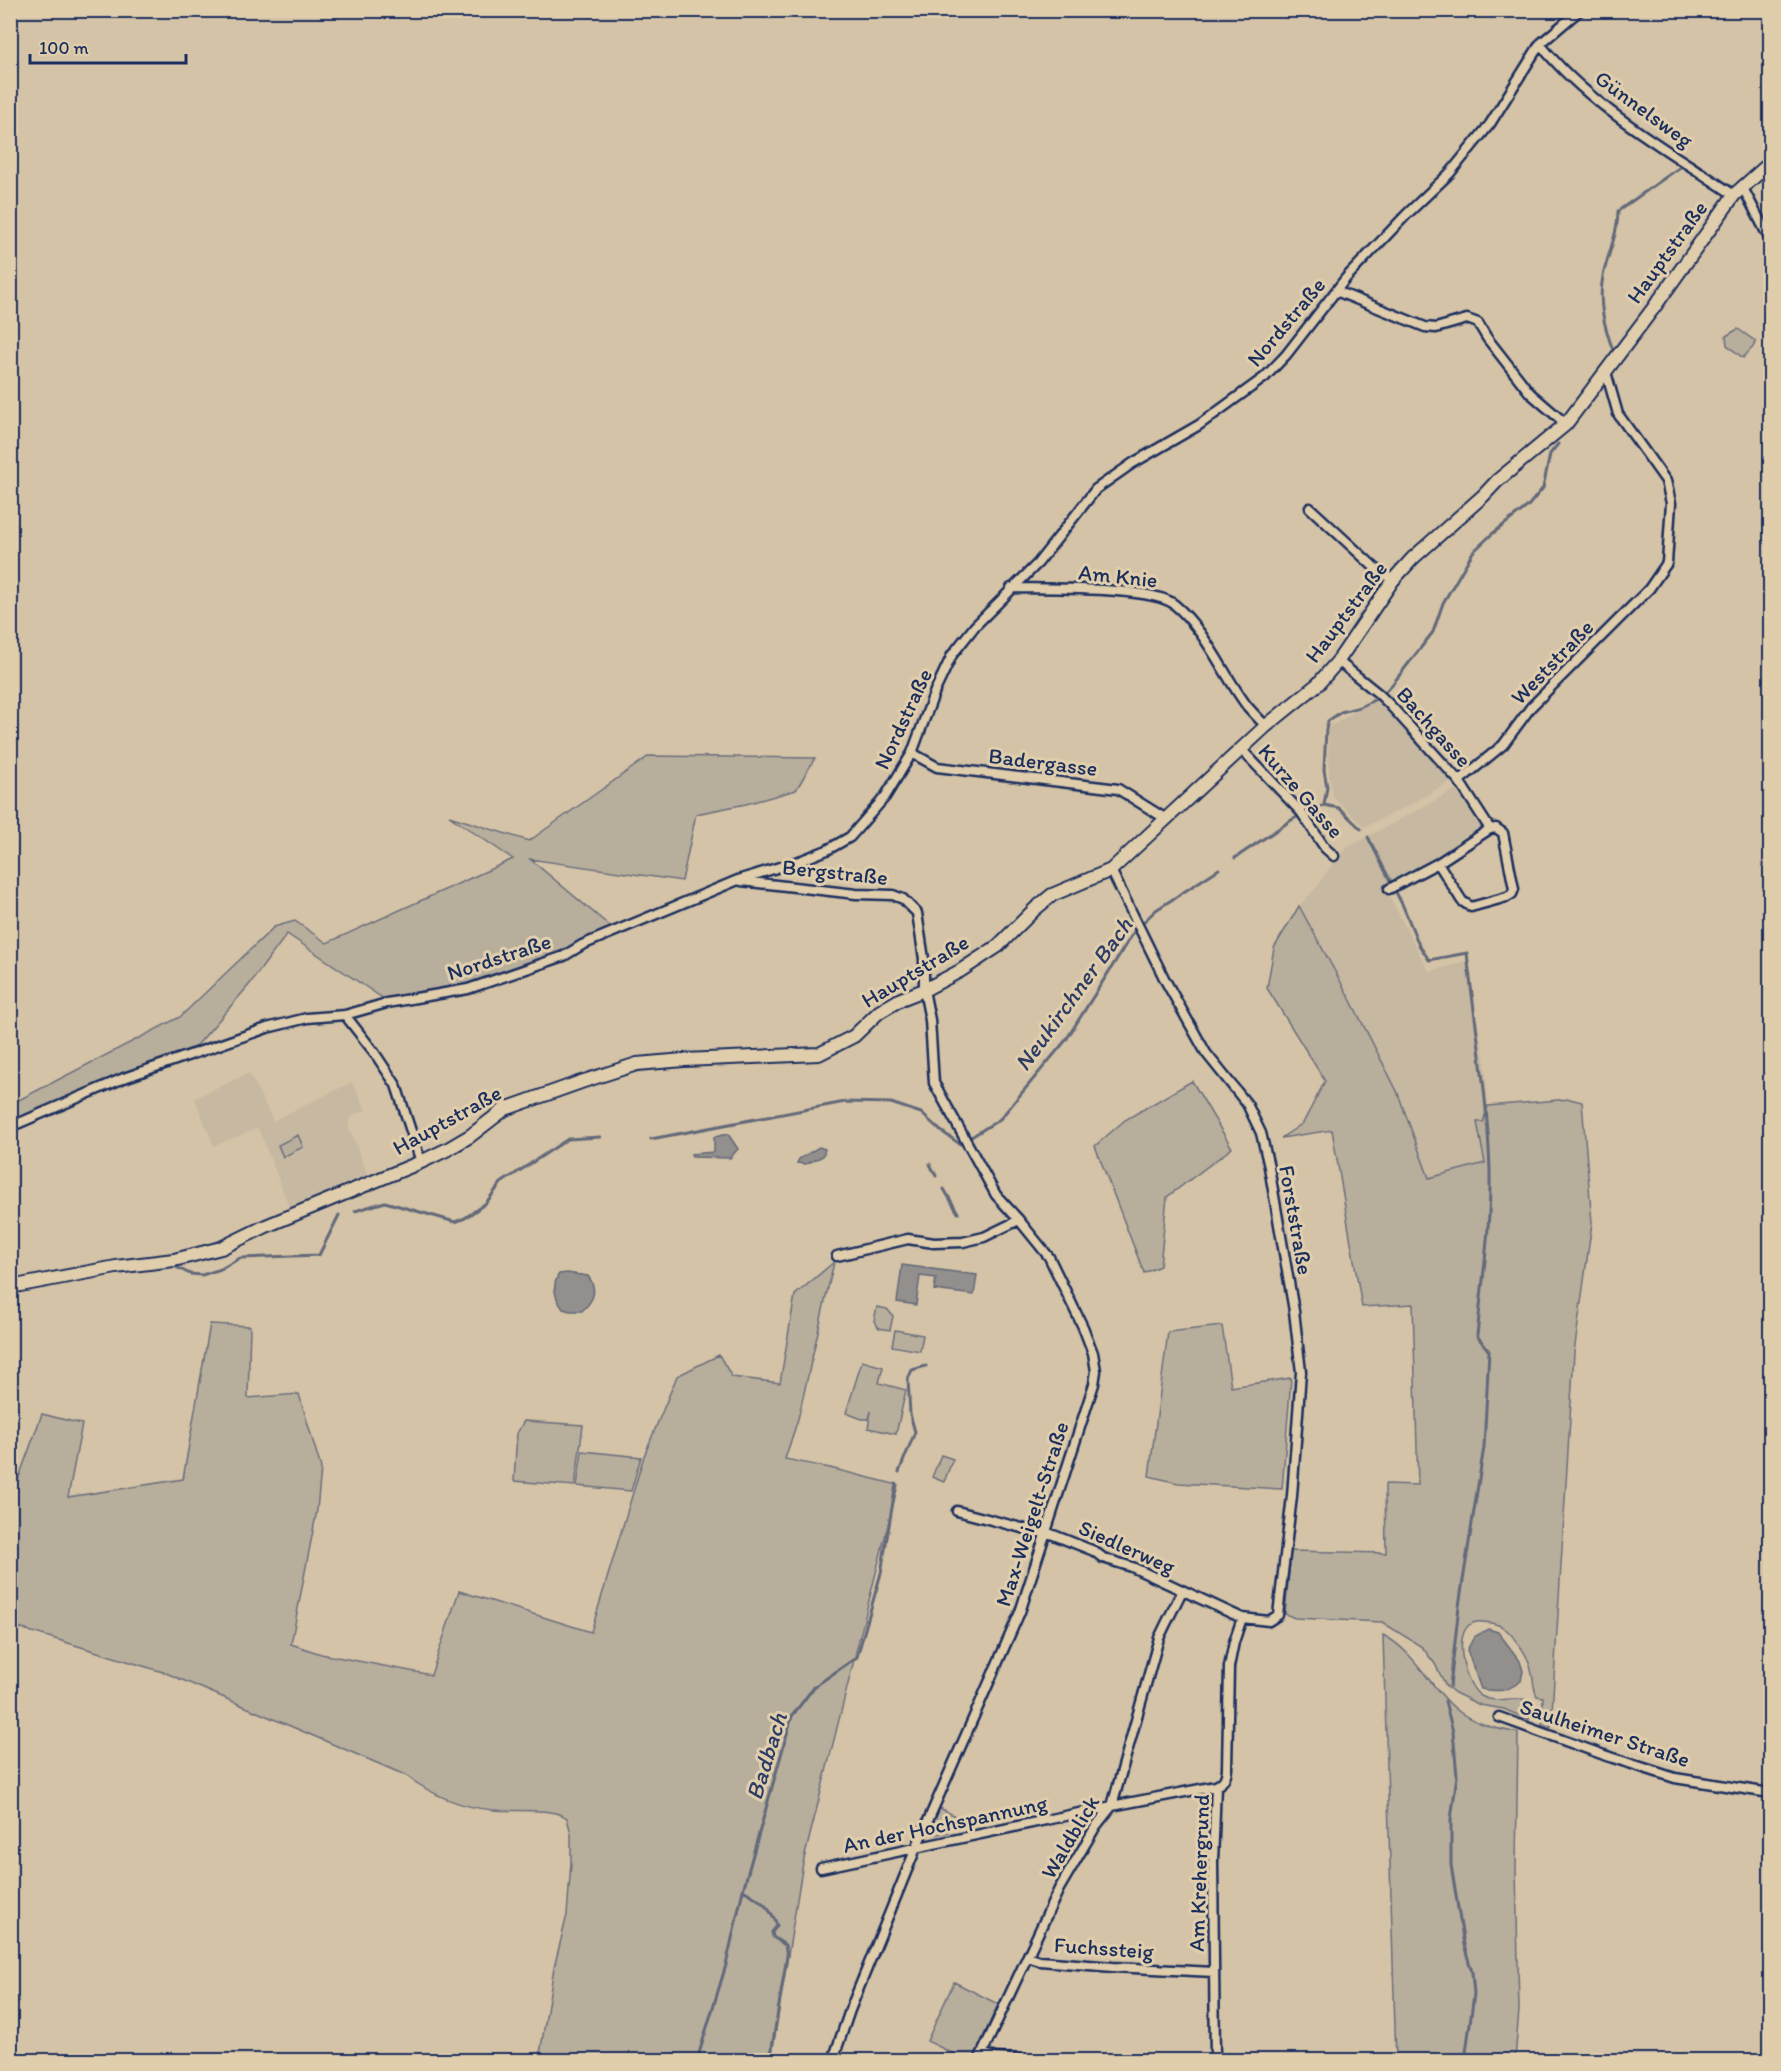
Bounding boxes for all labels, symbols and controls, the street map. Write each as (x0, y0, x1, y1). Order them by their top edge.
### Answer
scale bar (30, 27, 186, 65)
text: 100 m (39, 37, 89, 59)
street label: Günnelsweg (1590, 64, 1699, 154)
street label: Hauptstraße (1621, 195, 1713, 309)
street label: Nordstraße (1241, 272, 1331, 372)
street label: Hauptstraße (1299, 556, 1393, 668)
street label: Am Knie (1077, 558, 1159, 594)
street label: Weststraße (1505, 614, 1599, 710)
street label: Nordstraße (868, 664, 938, 774)
street label: Bachgasse (1391, 681, 1477, 773)
street label: Kurze Gasse (1252, 738, 1350, 844)
street label: Badergasse (987, 742, 1099, 782)
street label: Bergstraße (781, 853, 889, 891)
water label: Neukirchner Bach (1008, 911, 1139, 1076)
street label: Nordstraße (443, 927, 555, 987)
street label: Hauptstraße (856, 928, 974, 1014)
street label: Hauptstraße (388, 1079, 506, 1161)
street label: Forststraße (1273, 1163, 1319, 1277)
street label: Max-Weigelt-Straße (989, 1418, 1075, 1610)
street label: Siedlerweg (1075, 1514, 1180, 1581)
street label: Saulheimer Straße (1517, 1693, 1693, 1773)
water label: Badbach (739, 1708, 793, 1803)
street label: An der Hochspannung (840, 1789, 1050, 1859)
street label: Waldblick (1035, 1790, 1106, 1883)
street label: Am Krehergrund (1183, 1794, 1215, 1952)
street label: Fuchssteig (1053, 1931, 1156, 1965)

